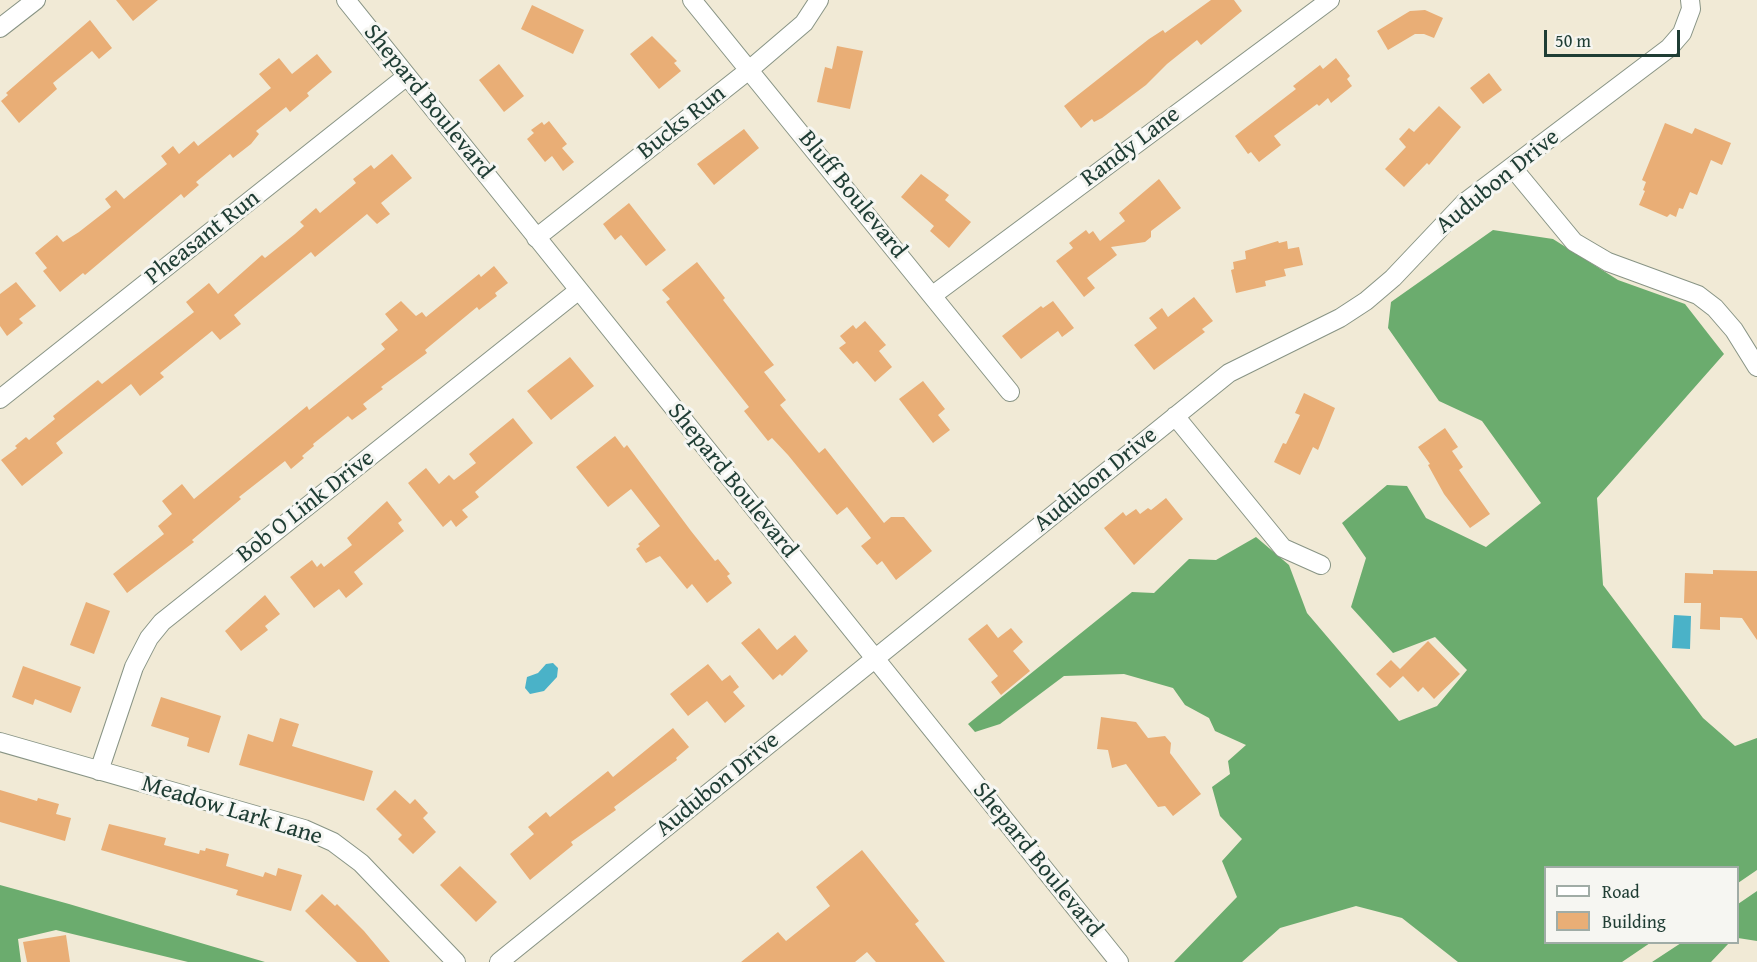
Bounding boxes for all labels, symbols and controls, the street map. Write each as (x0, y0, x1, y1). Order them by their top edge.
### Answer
scale bar (1547, 18, 1684, 56)
street label: Shepard Boulevard (357, 19, 499, 185)
text: 50 m (1555, 27, 1591, 54)
street label: Bucks Run (632, 80, 732, 166)
street label: Randy Lane (1076, 100, 1186, 194)
street label: Audubon Drive (1430, 123, 1566, 241)
street label: Bluff Boulevard (792, 125, 912, 265)
street label: Pheasant Run (140, 184, 266, 292)
street label: Shepard Boulevard (661, 398, 803, 564)
street label: Audubon Drive (1028, 421, 1164, 539)
street label: Bob O Link Drive (231, 444, 381, 570)
street label: Audubon Drive (650, 726, 786, 844)
street label: Meadow Lark Lane (138, 770, 326, 852)
street label: Shepard Boulevard (966, 777, 1108, 943)
legend (1544, 866, 1739, 944)
text: Road (1602, 878, 1640, 905)
text: Building (1602, 908, 1666, 935)

